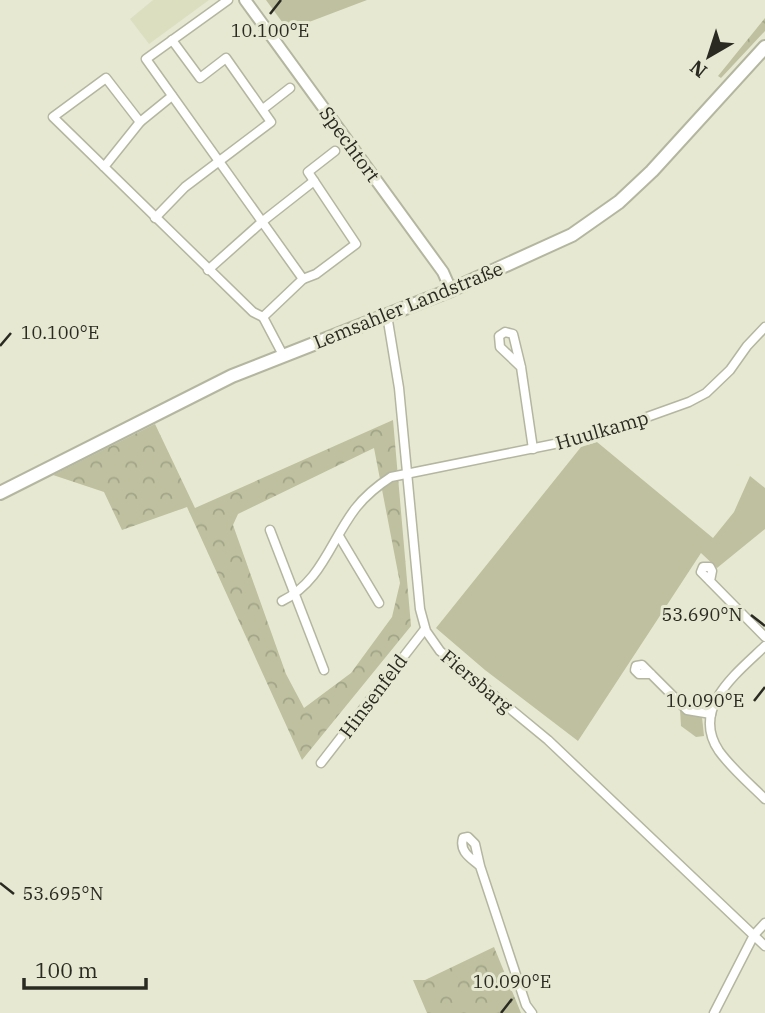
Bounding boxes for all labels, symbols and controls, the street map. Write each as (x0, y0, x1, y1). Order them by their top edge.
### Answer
text: 10.100°E (231, 19, 309, 42)
north arrow (674, 21, 744, 91)
text: N (685, 55, 712, 83)
street label: Spechtort (315, 102, 386, 187)
street label: Lemsahler Landstraße (310, 256, 506, 354)
text: 10.100°E (21, 321, 99, 344)
street label: Huulkamp (553, 405, 651, 455)
text: 53.690°N (661, 603, 743, 626)
street label: Fiersbarg (436, 644, 518, 718)
street label: Hinsenfeld (334, 649, 412, 743)
text: 10.090°E (666, 689, 744, 712)
text: 53.695°N (22, 882, 104, 905)
scale bar (24, 946, 147, 990)
text: 100 m (35, 956, 98, 984)
text: 10.090°E (473, 970, 551, 993)

